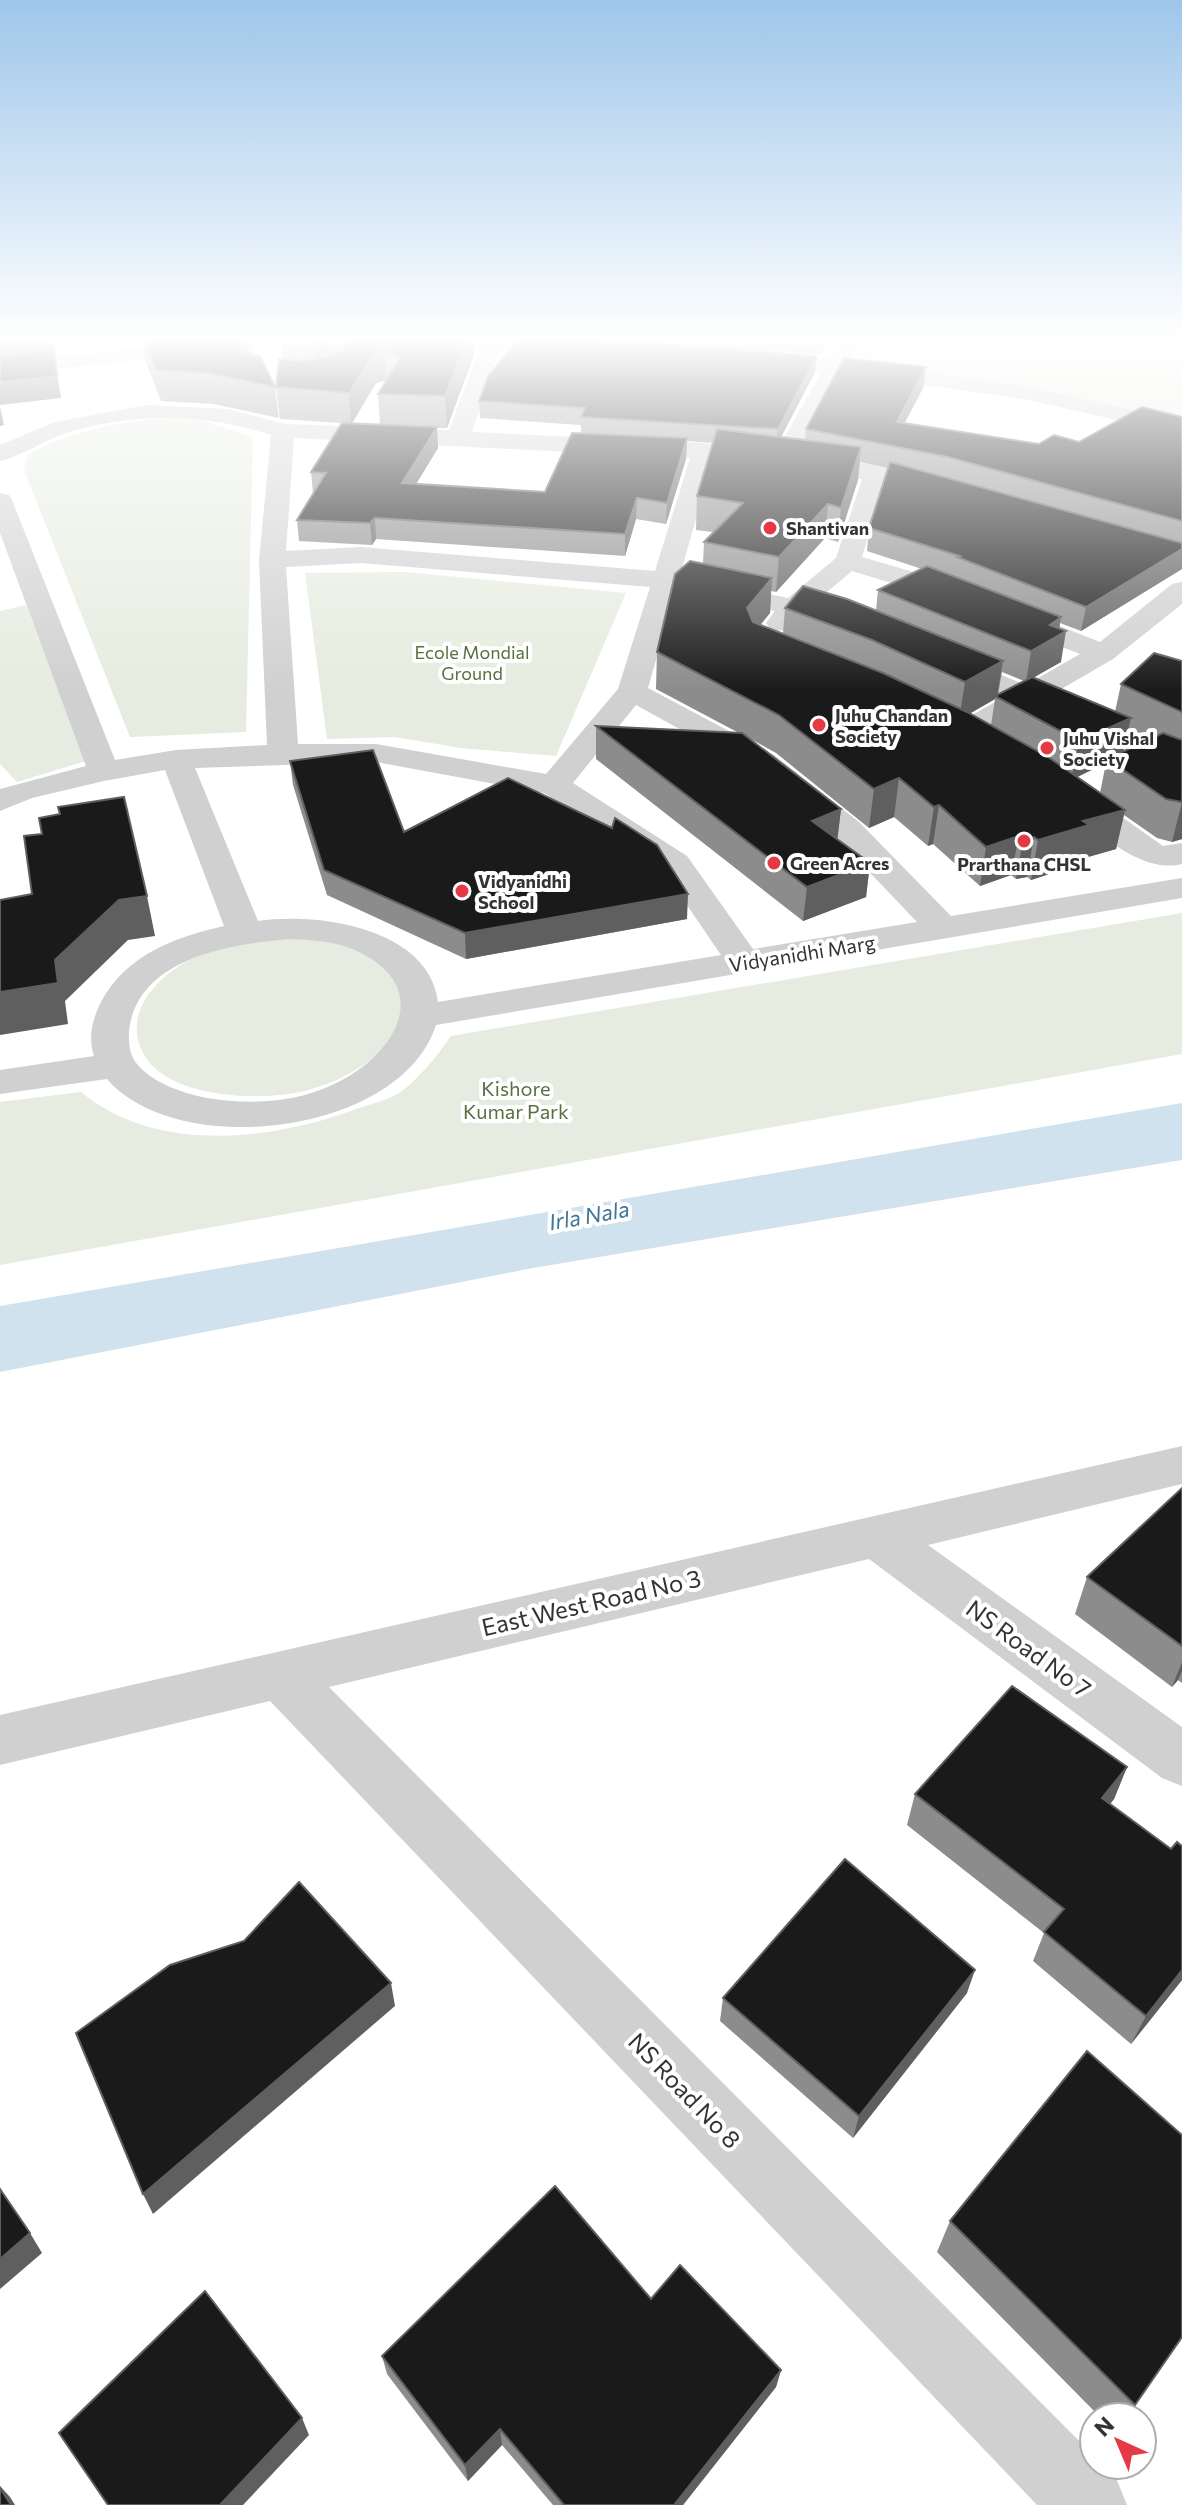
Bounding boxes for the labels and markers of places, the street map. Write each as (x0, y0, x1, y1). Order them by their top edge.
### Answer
place label: Shantivan (786, 517, 869, 539)
marker: Shantivan (761, 519, 779, 537)
place label: Juhu Chandan Society (835, 704, 948, 747)
marker: Juhu Chandan Society (810, 716, 828, 734)
place label: Juhu Vishal Society (1063, 727, 1154, 770)
marker: Juhu Vishal Society (1038, 739, 1056, 757)
marker: Prarthana CHSL (1015, 832, 1033, 850)
place label: Green Acres (790, 852, 889, 874)
place label: Prarthana CHSL (957, 853, 1091, 875)
marker: Green Acres (765, 854, 783, 872)
place label: Vidyanidhi School (478, 870, 567, 913)
marker: Vidyanidhi School (453, 882, 471, 900)

